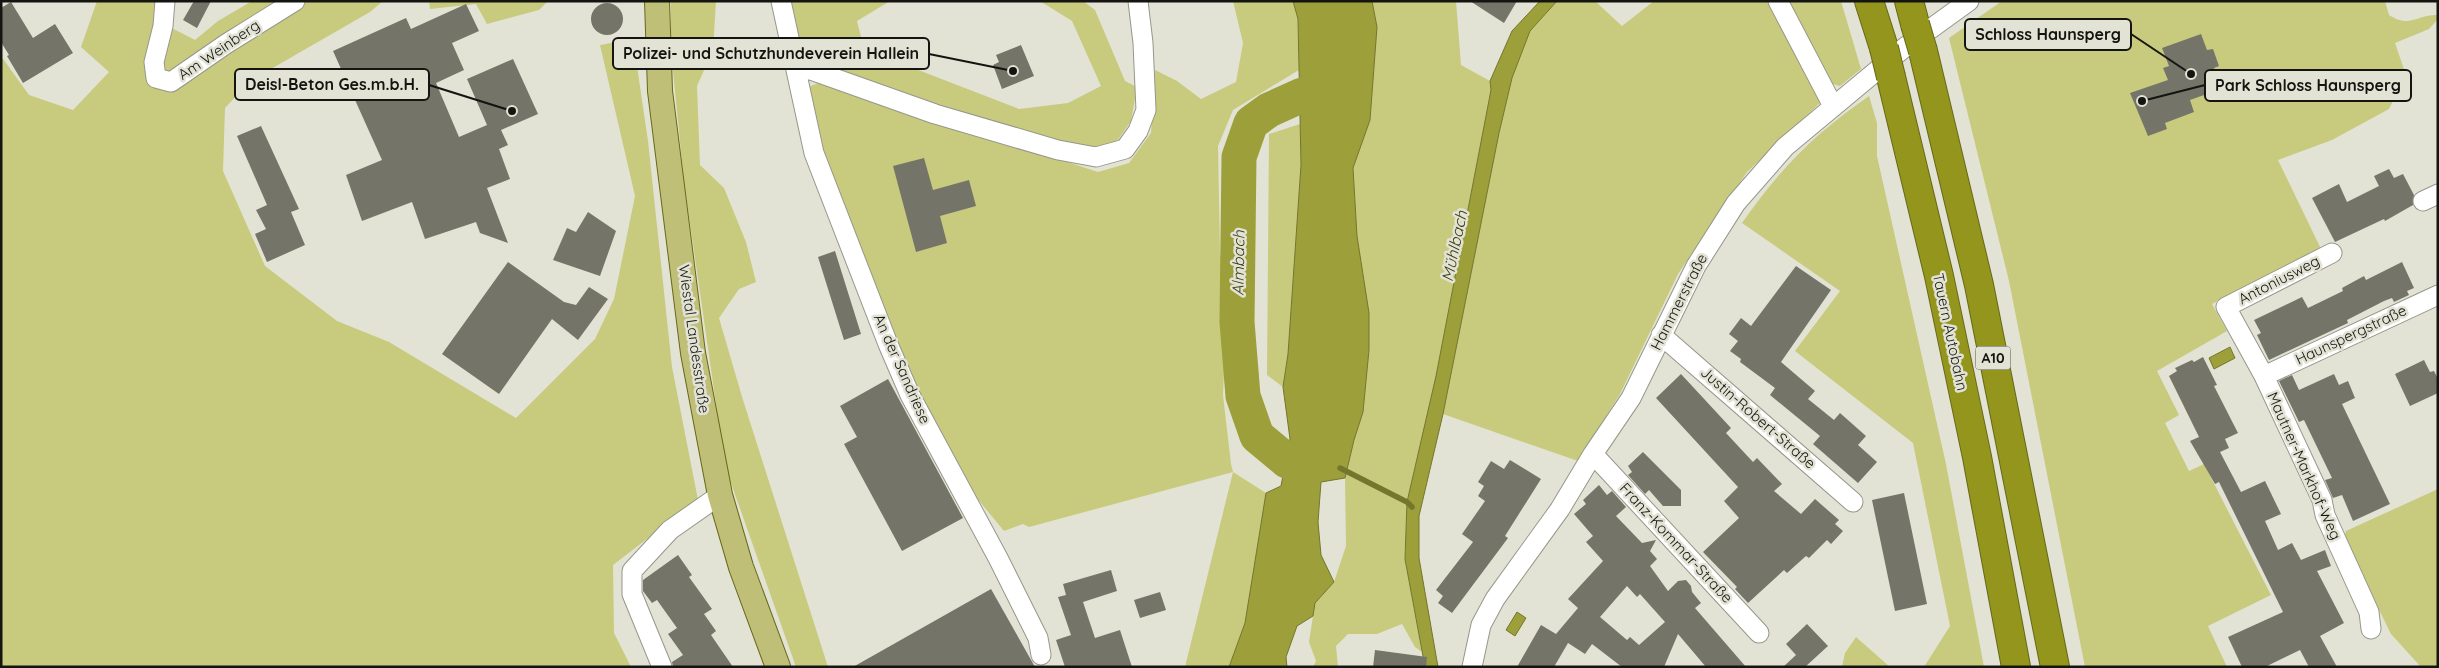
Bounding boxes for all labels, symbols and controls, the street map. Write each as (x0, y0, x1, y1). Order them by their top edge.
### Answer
street label: Am Weinberg (174, 15, 263, 84)
callout: Schloss Haunsperg (1965, 19, 2131, 50)
text: Schloss Haunsperg (1975, 24, 2121, 44)
callout: Polizei- und Schutzhundeverein Hallein (613, 38, 929, 69)
text: Polizei- und Schutzhundeverein Hallein (623, 43, 919, 63)
callout: Deisl-Beton Ges.m.b.H. (235, 69, 429, 100)
callout: Park Schloss Haunsperg (2205, 70, 2411, 101)
text: Deisl-Beton Ges.m.b.H. (245, 74, 419, 94)
text: Park Schloss Haunsperg (2215, 75, 2401, 95)
water label: Mühlbach (1437, 208, 1471, 283)
water label: Almbach (1227, 229, 1249, 296)
street label: Hammerstraße (1646, 250, 1711, 353)
street label: Antoniusweg (2235, 251, 2323, 308)
street label: Wiestal Landesstraße (675, 264, 714, 414)
street label: Tauern Autobahn (1929, 271, 1972, 392)
street label: Haunspergstraße (2292, 300, 2409, 369)
street label: An der Sandriese (870, 311, 935, 427)
road number: A10 (1976, 346, 2010, 369)
street label: Justin-Robert-Straße (1697, 363, 1820, 473)
street label: Mautner-Markhof-Weg (2263, 389, 2346, 543)
street label: Franz-Kommar-Straße (1616, 479, 1737, 607)

